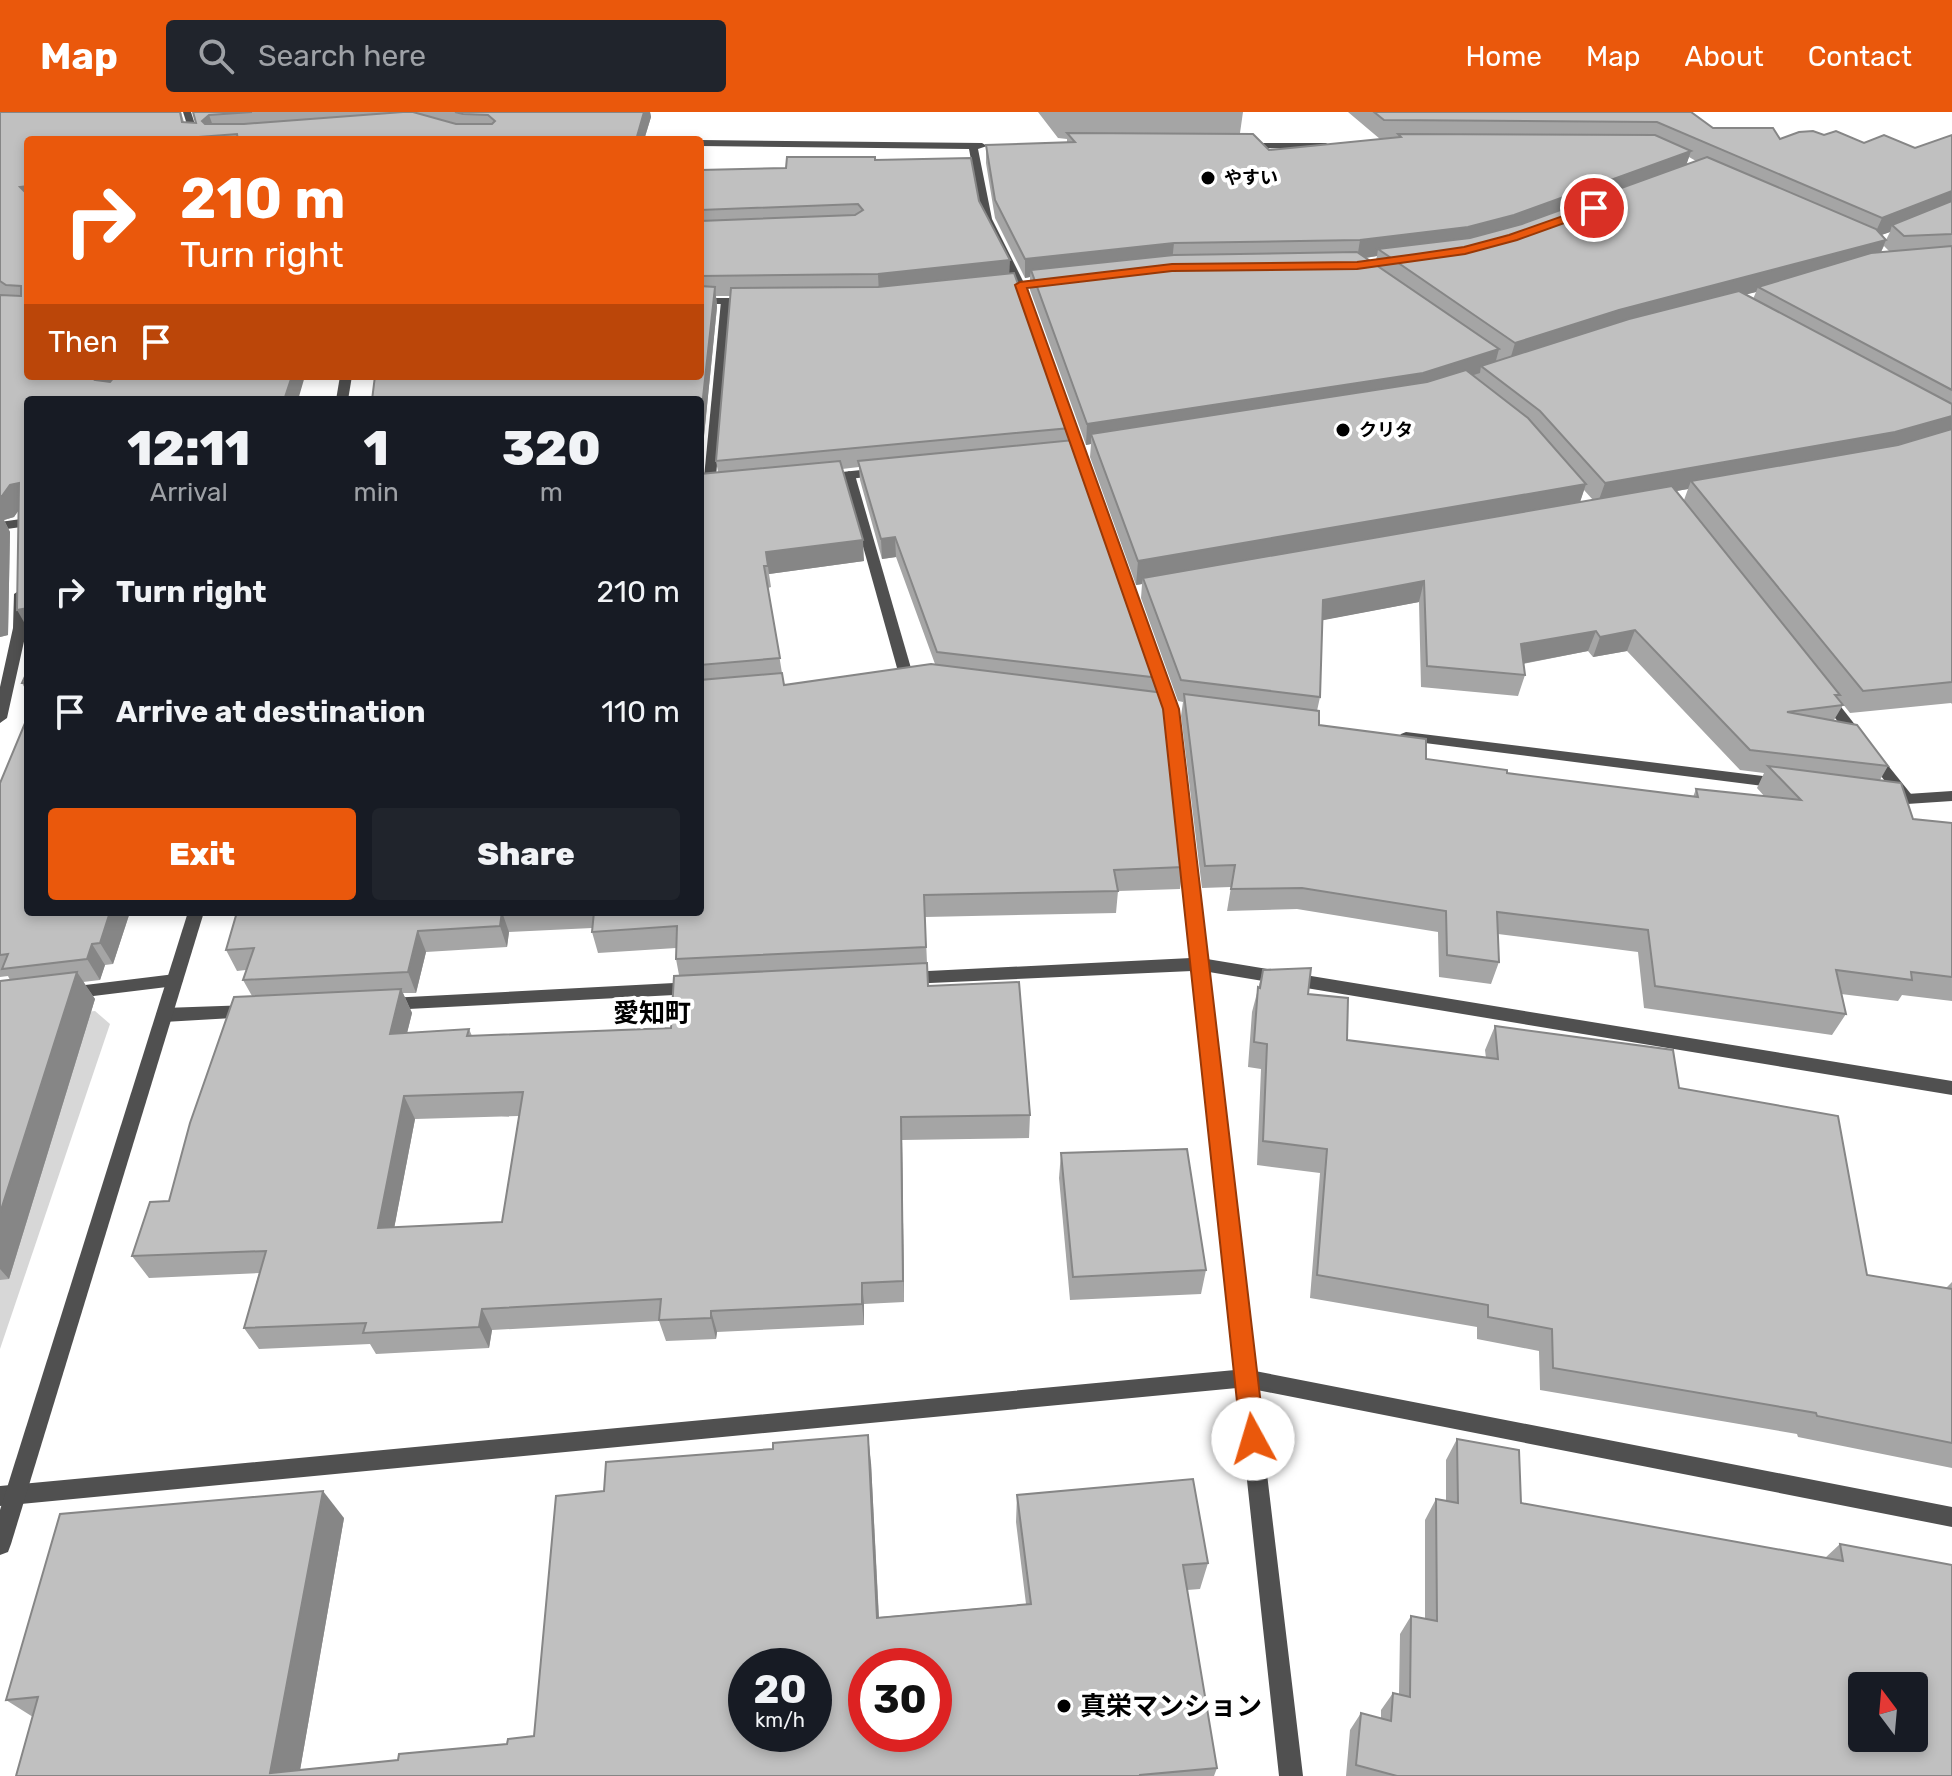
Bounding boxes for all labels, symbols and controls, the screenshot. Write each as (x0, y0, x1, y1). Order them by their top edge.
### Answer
search box (166, 20, 726, 92)
text: Map (40, 33, 118, 79)
icon: search (194, 34, 238, 78)
text: Search here (258, 38, 426, 74)
text: Home (1465, 40, 1542, 73)
text: Map (1586, 40, 1640, 73)
text: About (1684, 40, 1764, 73)
text: Contact (1808, 40, 1912, 73)
text: 210 m (180, 166, 346, 232)
place label: やすい (1224, 167, 1278, 189)
icon: right (48, 168, 152, 272)
marker: やすい (1199, 169, 1217, 187)
pin (1560, 174, 1628, 242)
icon: arrive (1572, 186, 1616, 230)
text: Turn right (180, 233, 344, 276)
icon: arrive (134, 320, 178, 364)
text: Then (48, 324, 118, 360)
place label: クリタ (1359, 419, 1413, 441)
text: 12:11 (127, 420, 250, 477)
text: 1 (363, 420, 389, 477)
text: 320 (502, 420, 601, 477)
marker: クリタ (1334, 421, 1352, 439)
text: Arrival (150, 477, 228, 508)
text: min (354, 477, 399, 508)
text: m (540, 477, 563, 508)
icon: right (48, 570, 92, 614)
text: Turn right (116, 574, 267, 610)
text: 210 m (596, 574, 680, 610)
icon: arrive (48, 690, 92, 734)
text: Arrive at destination (116, 694, 426, 730)
text: 110 m (601, 694, 680, 730)
button: Exit (48, 808, 356, 900)
button: Share (372, 808, 680, 900)
district label: 愛知町 (613, 998, 691, 1029)
position arrow (1211, 1397, 1295, 1481)
speed limit sign: 30 (848, 1648, 952, 1752)
text: 20 (753, 1666, 807, 1713)
north arrow (1848, 1672, 1928, 1752)
map controls (1848, 1672, 1928, 1752)
place label: 真栄マンション (1080, 1691, 1262, 1722)
marker: 真栄マンション (1055, 1697, 1073, 1715)
text: km/h (755, 1708, 805, 1732)

